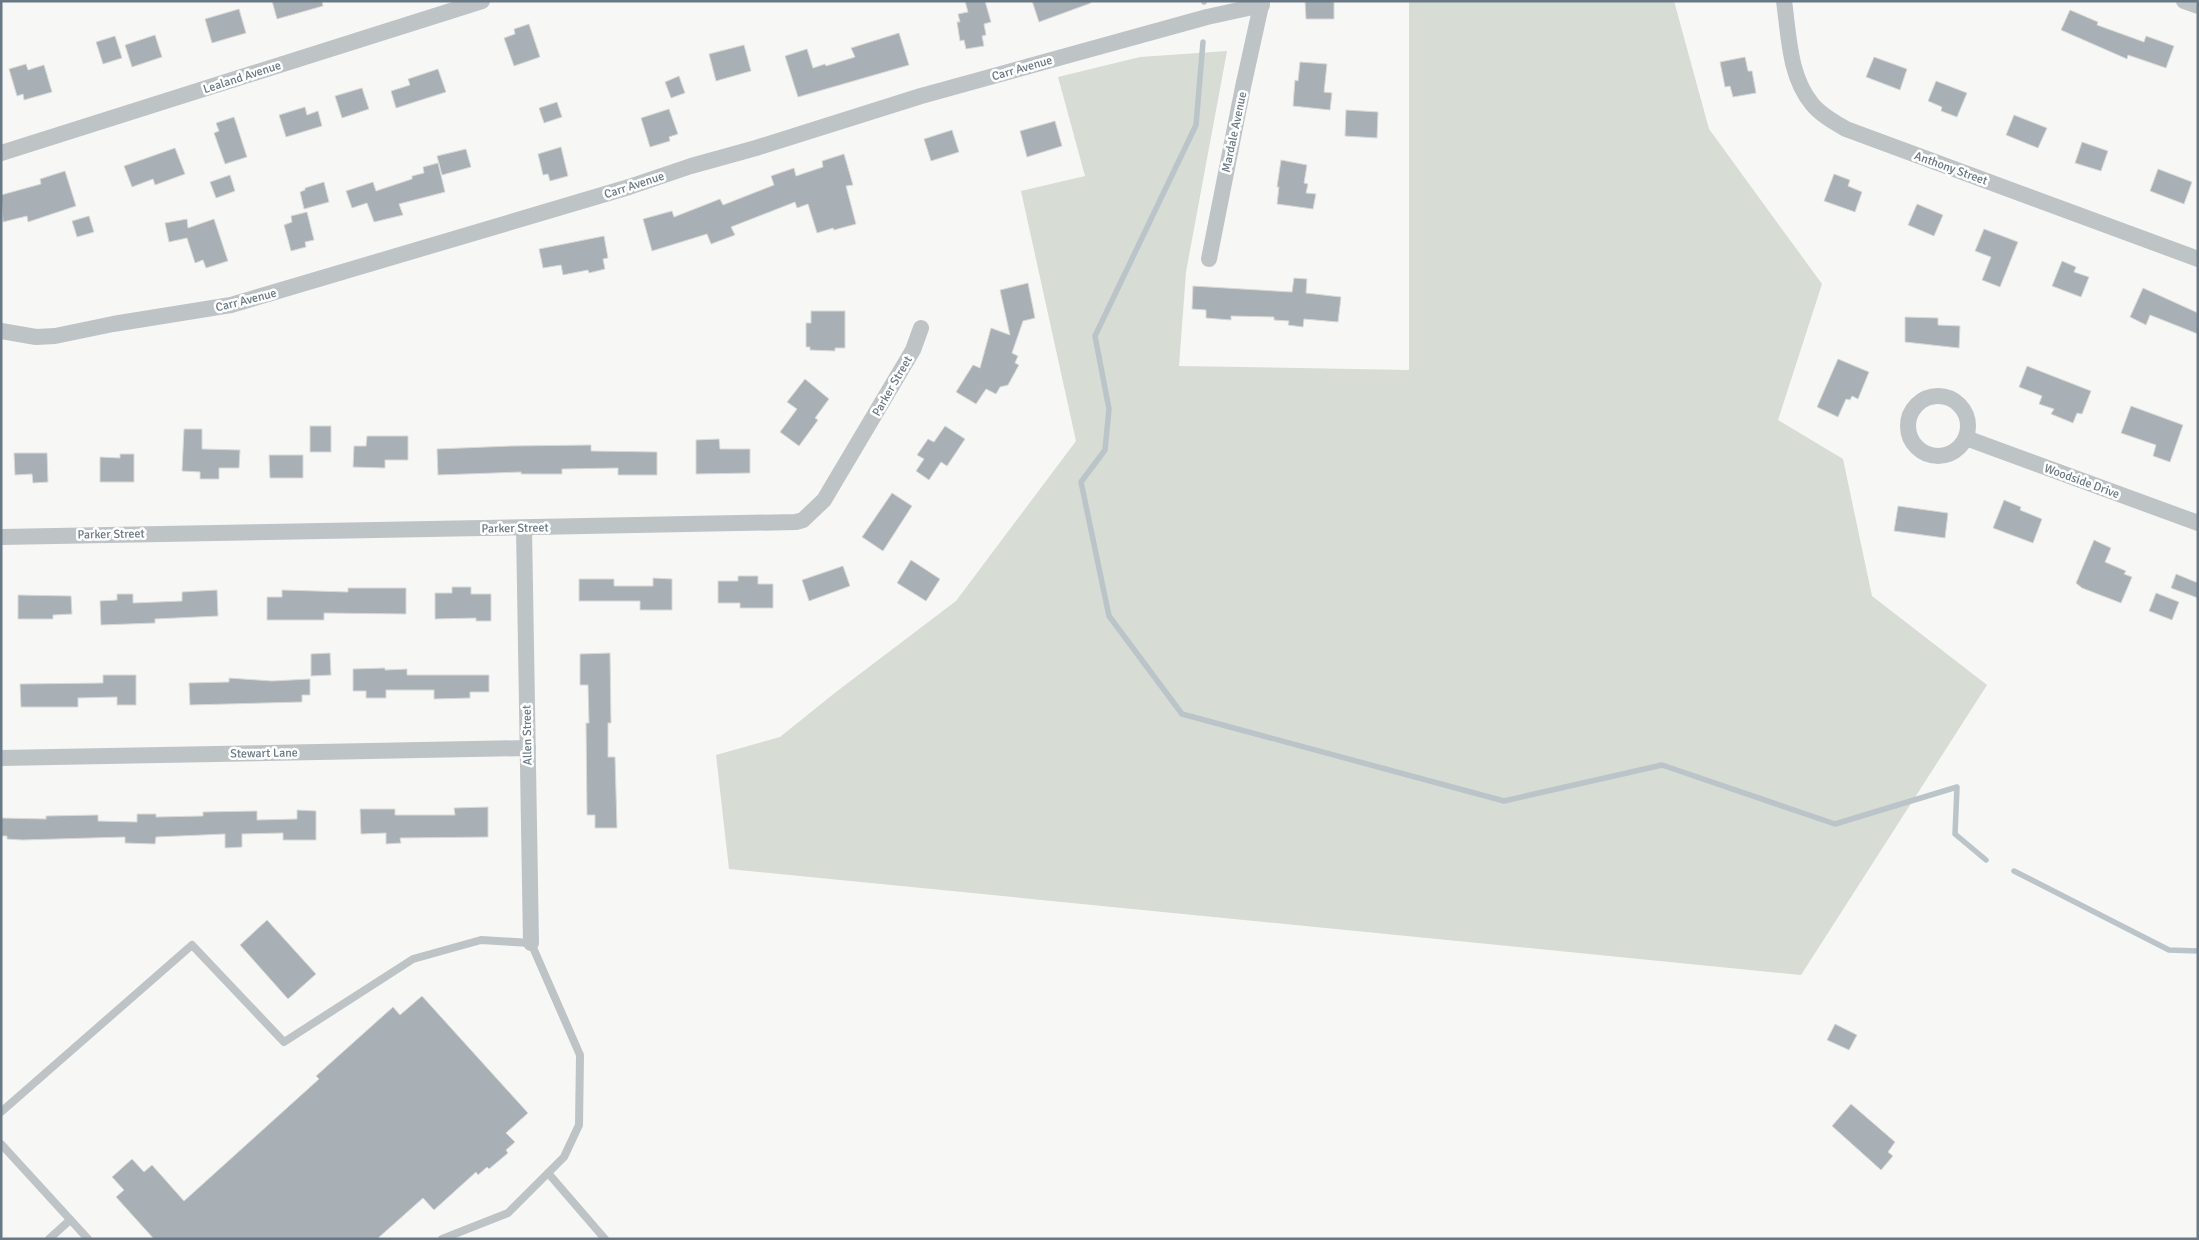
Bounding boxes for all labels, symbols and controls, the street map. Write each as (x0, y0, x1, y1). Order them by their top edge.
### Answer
street label: Carr Avenue (990, 53, 1054, 84)
street label: Lealand Avenue (201, 58, 283, 97)
street label: Mardale Avenue (1219, 90, 1250, 174)
street label: Anthony Street (1912, 148, 1989, 189)
street label: Carr Avenue (602, 169, 666, 202)
street label: Carr Avenue (214, 286, 278, 315)
street label: Parker Street (869, 353, 916, 419)
street label: Woodside Drive (2042, 461, 2121, 502)
street label: Parker Street (481, 520, 549, 537)
street label: Parker Street (77, 526, 145, 543)
street label: Allen Street (519, 705, 536, 765)
street label: Stewart Lane (230, 745, 298, 762)

